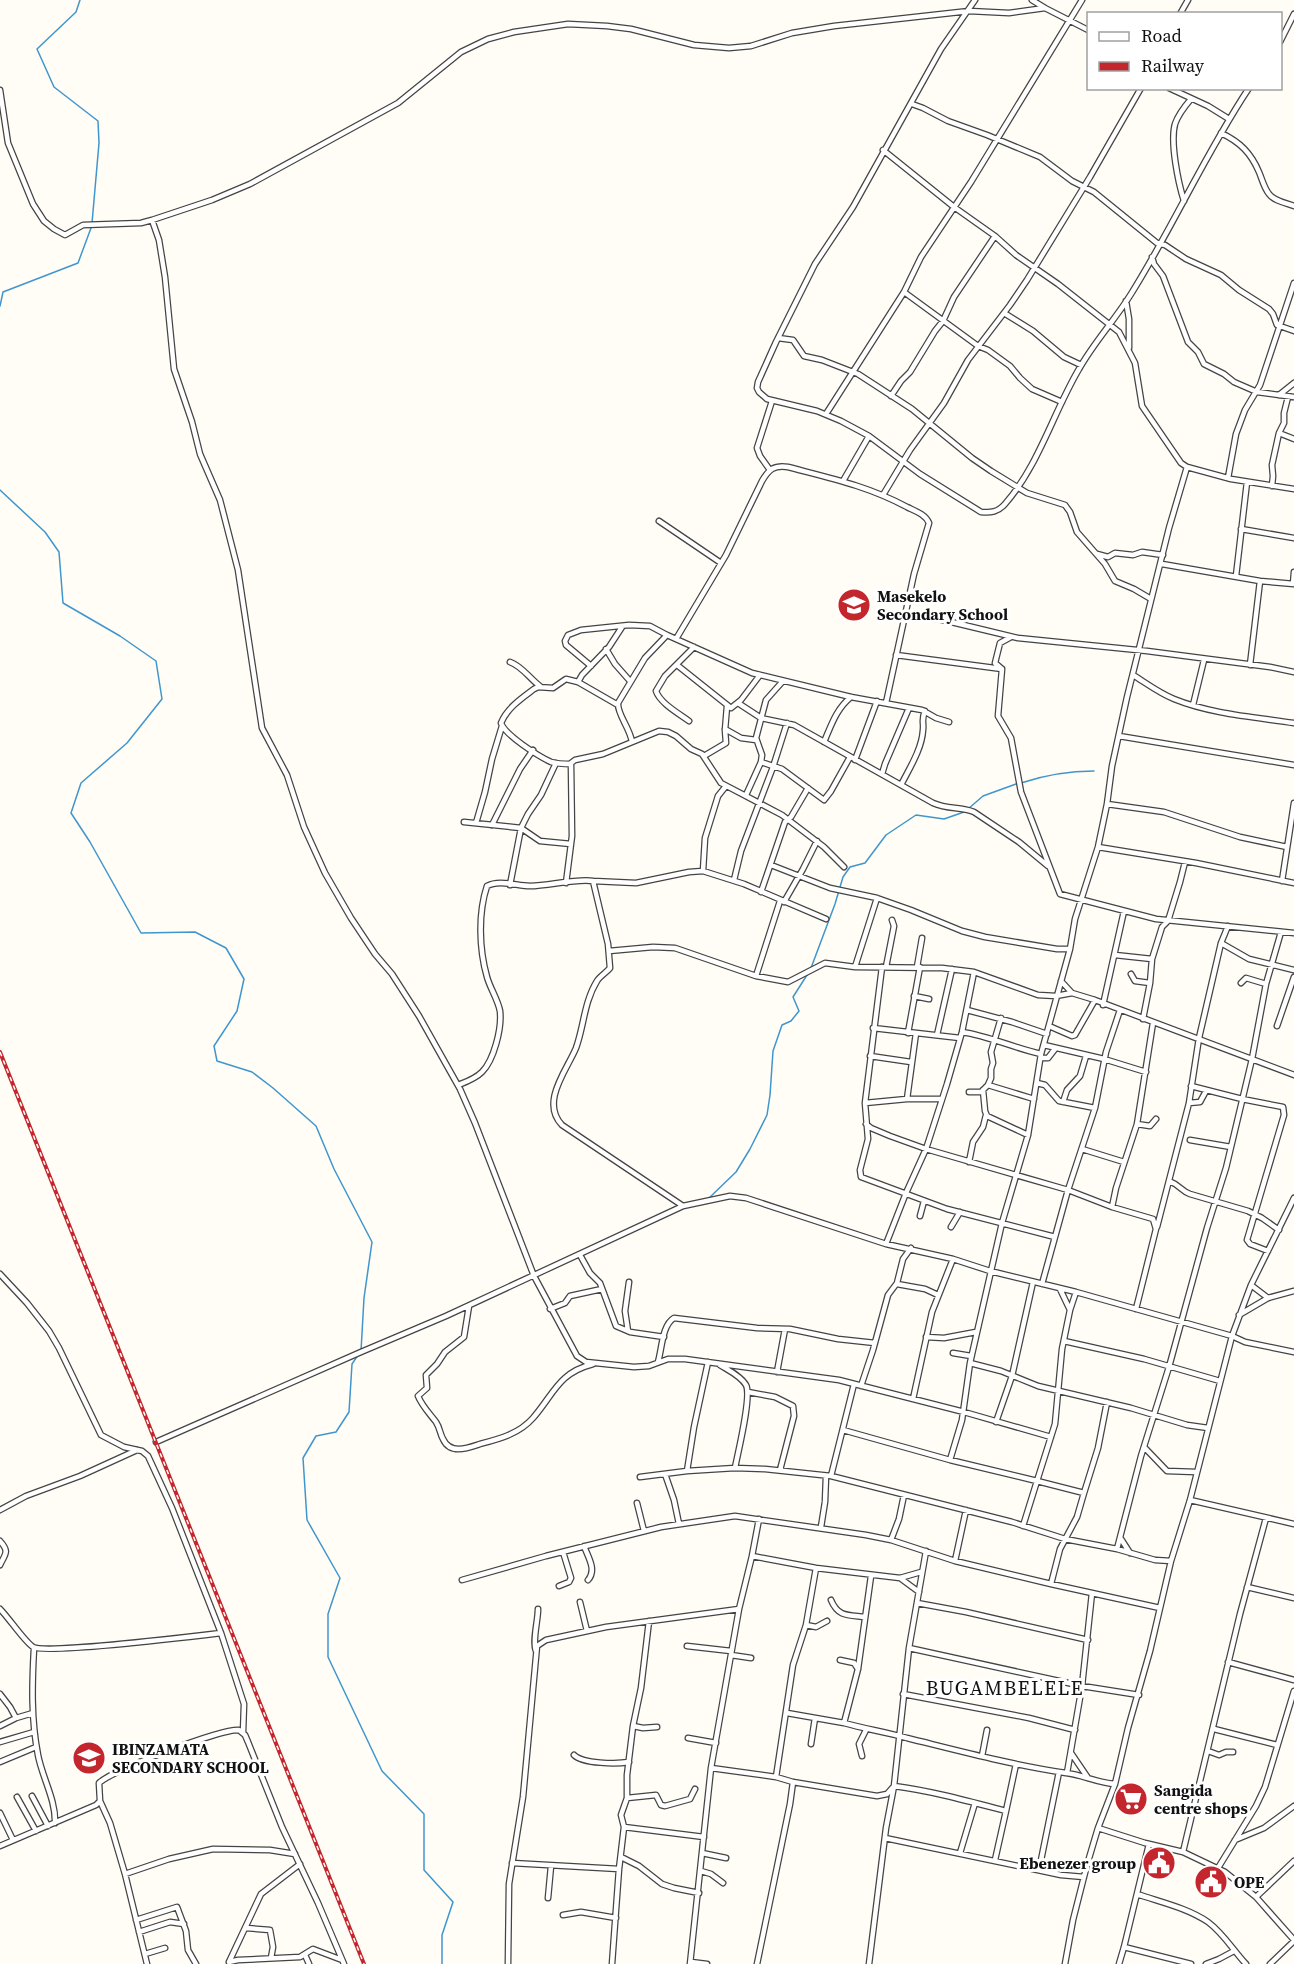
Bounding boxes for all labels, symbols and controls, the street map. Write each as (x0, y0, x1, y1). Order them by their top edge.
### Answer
legend (1087, 12, 1282, 90)
text: Road (1141, 23, 1182, 48)
text: Railway (1141, 53, 1205, 78)
place label: Masekelo Secondary School (877, 585, 1008, 625)
school or university icon: Masekelo Secondary School (836, 587, 872, 623)
district label: BUGAMBELELE (926, 1674, 1084, 1702)
place label: IBINZAMATA SECONDARY SCHOOL (112, 1738, 269, 1778)
school or university icon: IBINZAMATA SECONDARY SCHOOL (71, 1740, 107, 1776)
place label: Sangida centre shops (1154, 1779, 1248, 1819)
supermarket icon: Sangida centre shops (1113, 1781, 1149, 1817)
public building icon: Ebenezer group (1141, 1845, 1177, 1881)
place label: Ebenezer group (1019, 1852, 1136, 1874)
public building icon: OPE (1193, 1864, 1229, 1900)
place label: OPE (1234, 1871, 1265, 1893)

